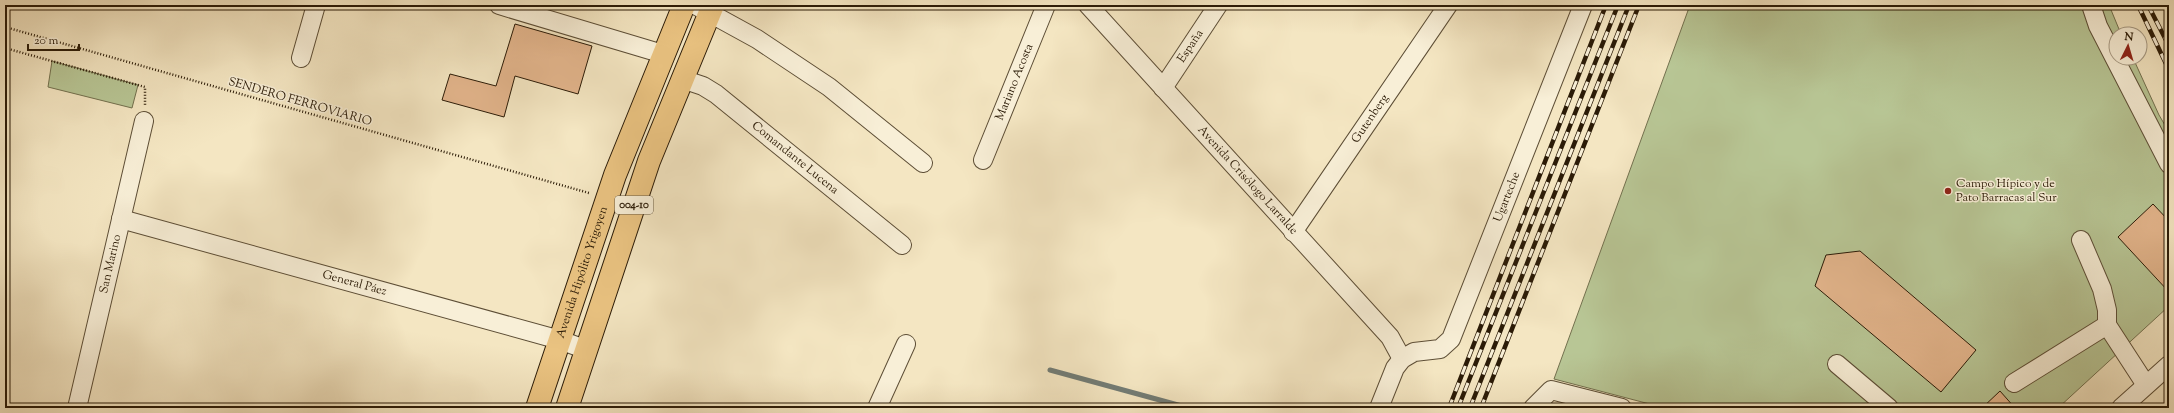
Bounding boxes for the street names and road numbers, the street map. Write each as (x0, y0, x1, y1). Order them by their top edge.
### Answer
street label: España (1173, 26, 1209, 67)
street label: Mariano Acosta (991, 41, 1038, 123)
street label: SENDERO FERROVIARIO (226, 73, 374, 131)
street label: Gutenberg (1347, 91, 1394, 147)
street label: Comandante Lucena (747, 117, 843, 199)
street label: Avenida Crisólogo Larralde (1193, 122, 1302, 239)
street label: Ugarteche (1489, 169, 1525, 225)
road number: 004-10 (615, 196, 653, 214)
street label: Avenida Hipólito Yrigoyen (552, 204, 613, 341)
street label: San Marino (95, 232, 126, 295)
street label: General Páez (320, 266, 389, 301)

